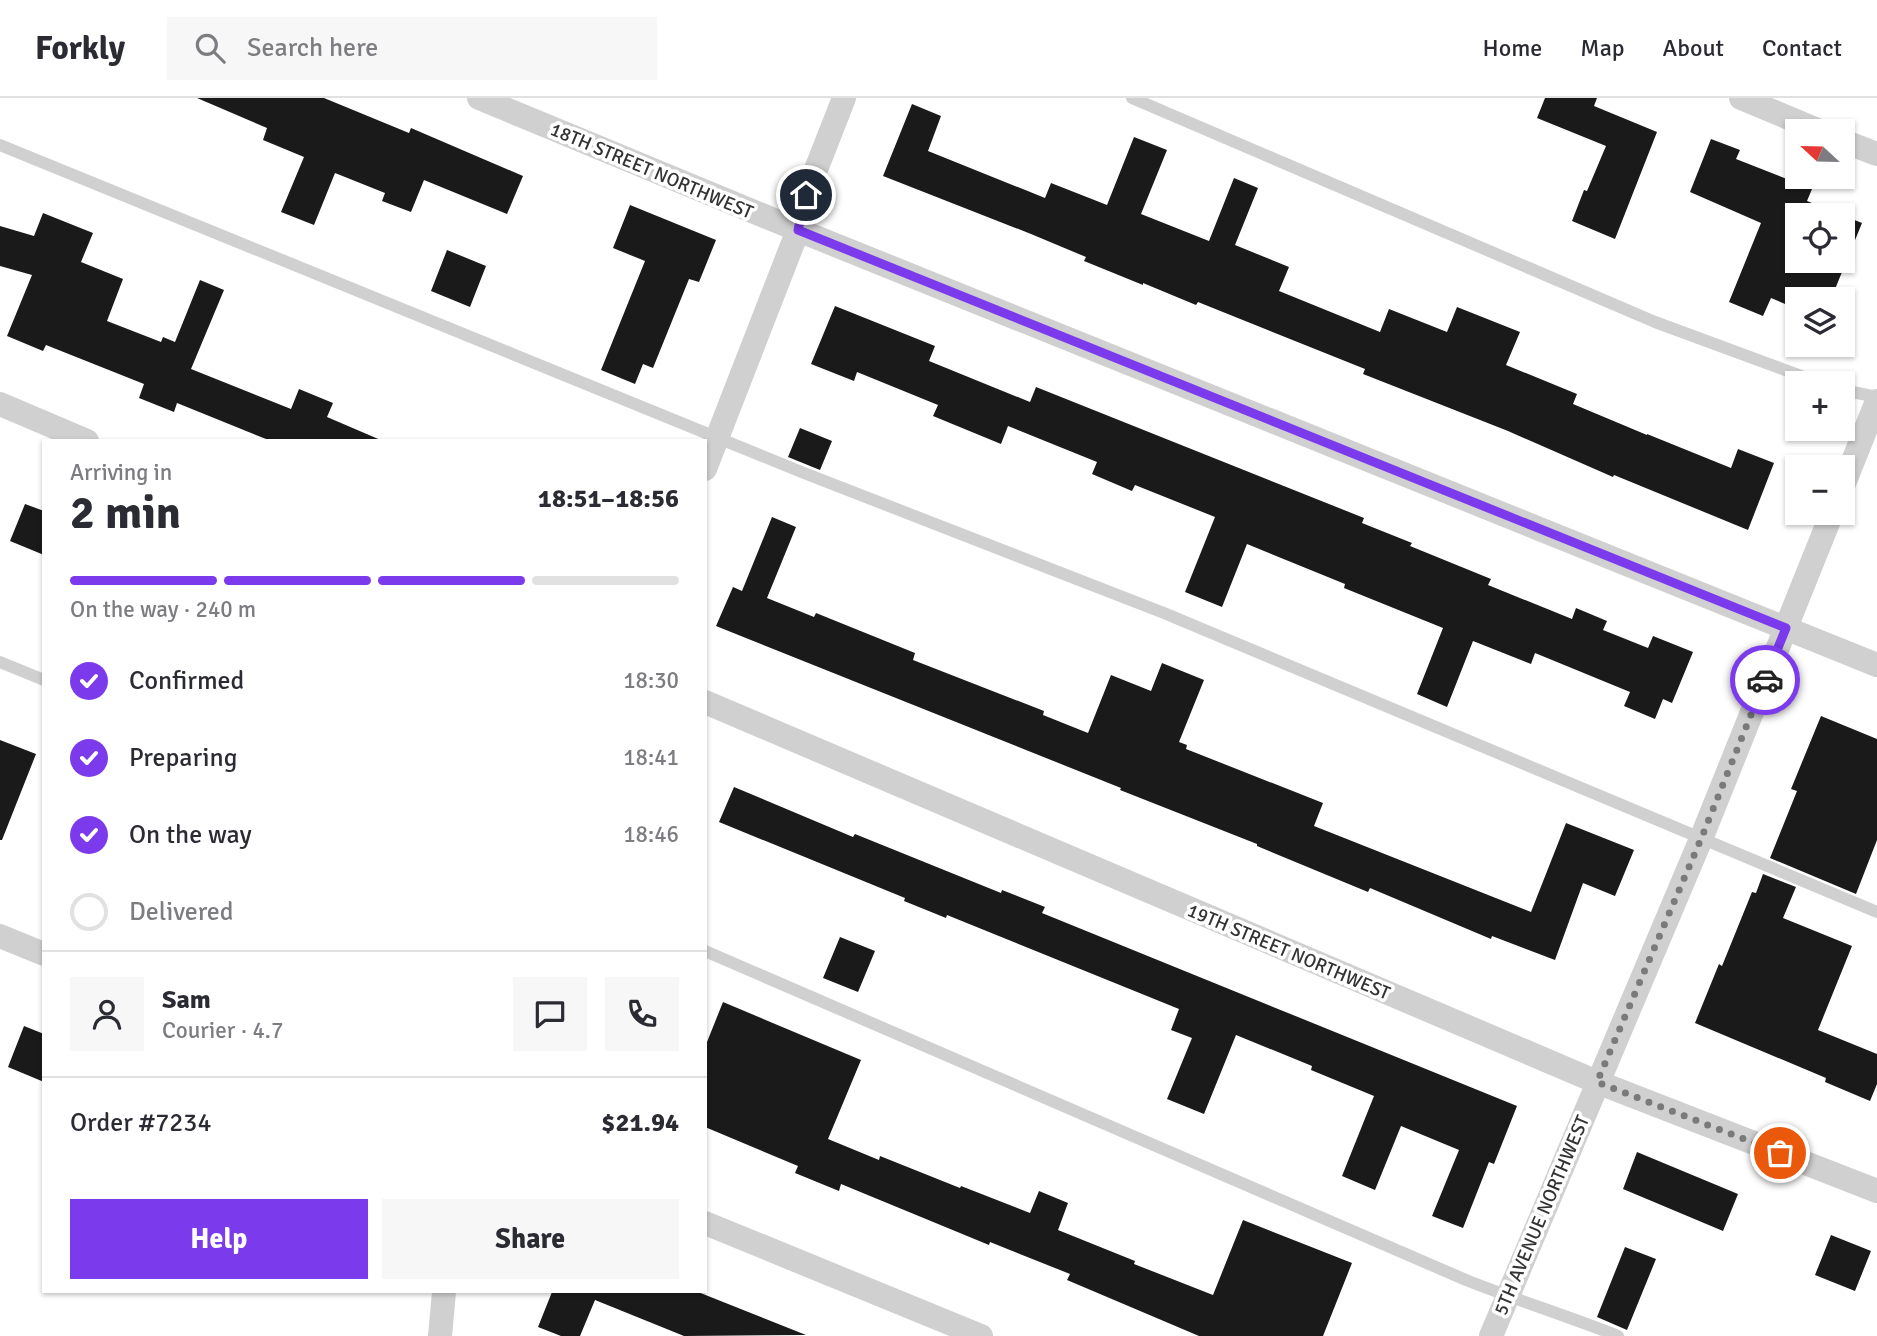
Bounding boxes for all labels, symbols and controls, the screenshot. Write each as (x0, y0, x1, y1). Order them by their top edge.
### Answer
search box (167, 17, 657, 80)
text: Forkly (35, 28, 125, 69)
icon: search (191, 29, 229, 67)
text: Search here (247, 32, 378, 64)
text: Home (1482, 33, 1542, 63)
text: Map (1580, 33, 1625, 63)
text: About (1663, 33, 1724, 63)
text: Contact (1762, 33, 1842, 63)
street label: 18TH STREET NORTHWEST (547, 117, 757, 225)
north arrow (1785, 119, 1855, 189)
map controls (1785, 119, 1855, 525)
pin (776, 165, 836, 225)
icon: home (787, 176, 825, 214)
button: locate (1785, 203, 1855, 273)
button: layers (1785, 287, 1855, 357)
button: + (1785, 371, 1855, 441)
button: − (1785, 455, 1855, 525)
text: Arriving in (70, 458, 172, 487)
text: 18:51–18:56 (538, 483, 679, 515)
text: 2 min (70, 485, 181, 541)
text: On the way · 240 m (70, 595, 256, 624)
courier (1730, 645, 1800, 715)
icon: car (1746, 661, 1784, 699)
icon: check (70, 662, 108, 700)
text: Confirmed (129, 665, 244, 697)
text: 18:30 (623, 666, 679, 695)
icon: check (70, 739, 108, 777)
text: Preparing (129, 742, 237, 774)
text: 18:41 (623, 743, 679, 772)
icon: check (70, 816, 108, 854)
text: On the way (129, 819, 252, 851)
text: 18:46 (623, 820, 679, 849)
text: Delivered (129, 896, 234, 928)
street label: 19TH STREET NORTHWEST (1184, 898, 1394, 1006)
button: person (70, 977, 144, 1051)
button: chat (513, 977, 587, 1051)
button: phone (605, 977, 679, 1051)
text: Sam (162, 984, 211, 1016)
text: Courier · 4.7 (162, 1016, 283, 1045)
text: Order #7234 (70, 1107, 211, 1139)
text: $21.94 (601, 1107, 679, 1139)
street label: 5TH AVENUE NORTHWEST (1489, 1111, 1595, 1319)
pin (1750, 1123, 1810, 1183)
icon: bag (1761, 1134, 1799, 1172)
button: Help (70, 1199, 368, 1279)
button: Share (382, 1199, 679, 1279)

